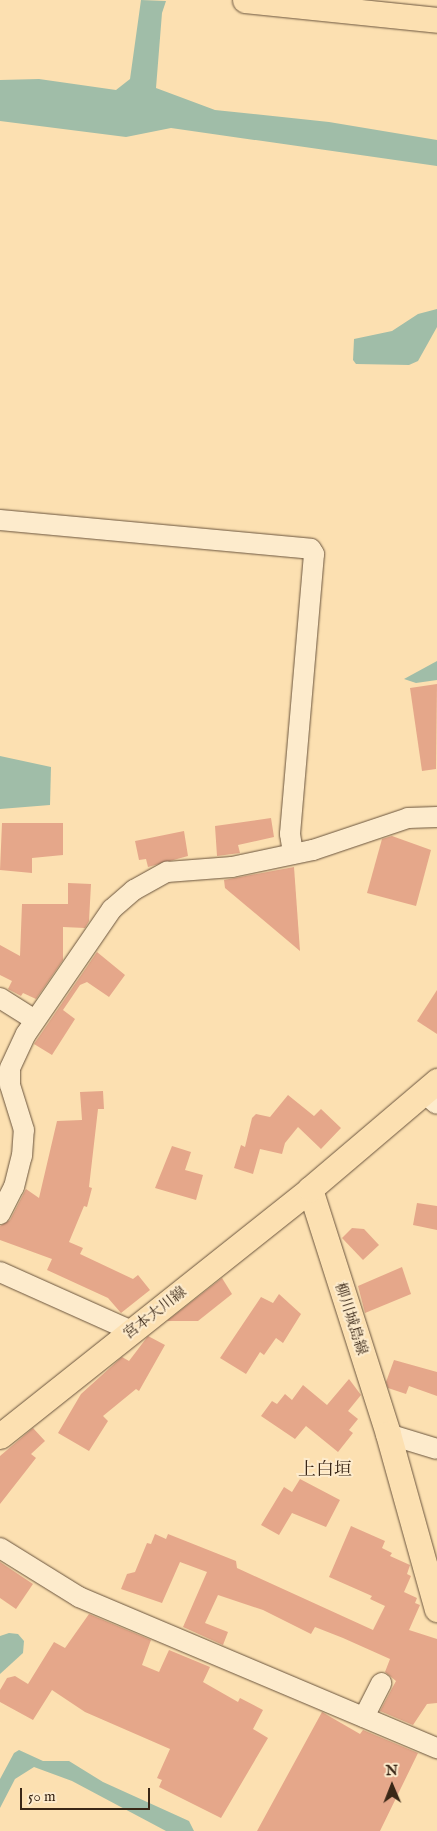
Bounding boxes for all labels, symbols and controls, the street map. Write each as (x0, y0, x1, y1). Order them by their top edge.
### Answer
street label: 柳川城島線 (331, 1281, 371, 1357)
street label: 宮本大川線 (120, 1283, 190, 1343)
district label: 上白垣 (298, 1460, 352, 1482)
north arrow (367, 1761, 417, 1811)
text: N (386, 1762, 398, 1780)
scale bar (22, 1778, 152, 1810)
text: 50 m (28, 1787, 56, 1806)

